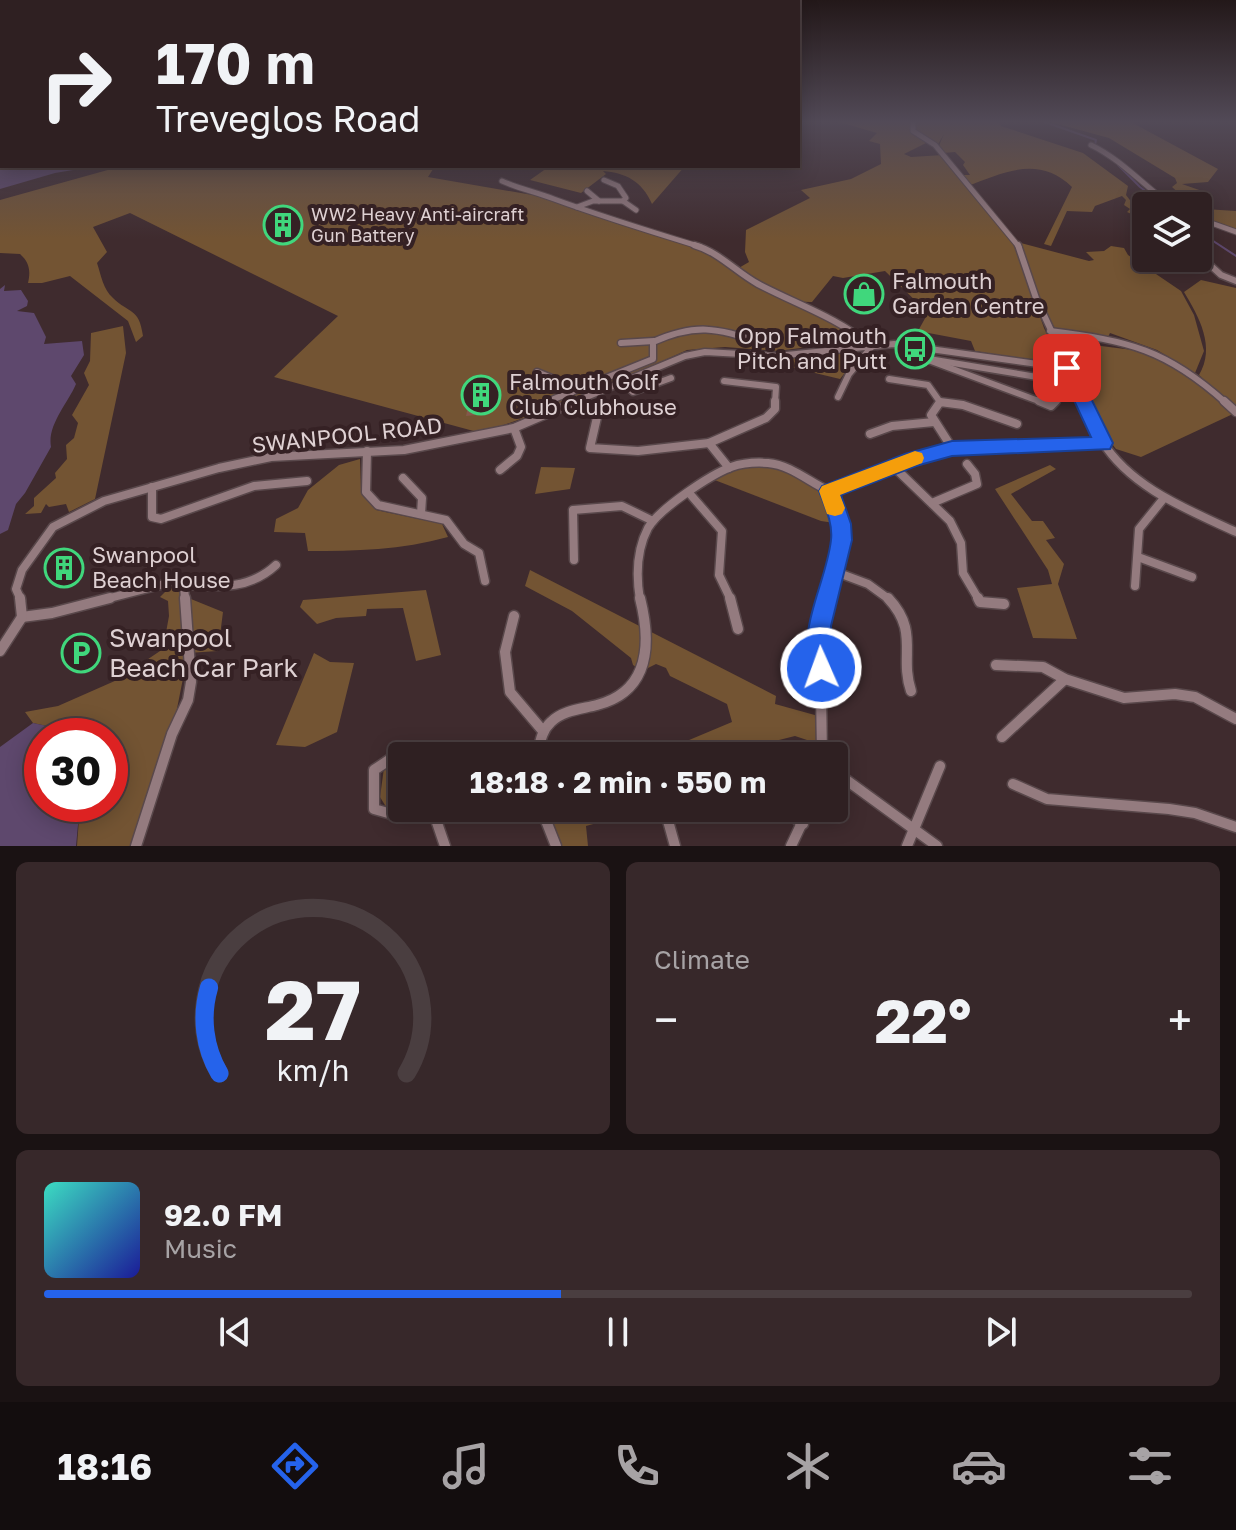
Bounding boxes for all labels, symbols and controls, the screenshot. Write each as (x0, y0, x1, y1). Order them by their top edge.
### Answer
text: 170 m (156, 29, 315, 96)
icon: right (24, 32, 128, 136)
text: Treveglos Road (156, 97, 420, 140)
map controls (1132, 192, 1212, 272)
button: layers (1132, 192, 1212, 272)
place label: WW2 Heavy Anti-aircraft Gun Battery (311, 203, 524, 246)
building icon: WW2 Heavy Anti-aircraft Gun Battery (262, 204, 304, 246)
place label: Falmouth Garden Centre (892, 267, 1045, 319)
shop icon: Falmouth Garden Centre (843, 273, 885, 315)
place label: Opp Falmouth Pitch and Putt (737, 322, 887, 374)
bus stop icon: Opp Falmouth Pitch and Putt (894, 328, 936, 370)
pin (1033, 334, 1101, 402)
icon: arrive (1045, 346, 1089, 390)
place label: Falmouth Golf Club Clubhouse (509, 368, 677, 420)
building icon: Falmouth Golf Club Clubhouse (460, 374, 502, 416)
street label: SWANPOOL ROAD (251, 411, 443, 458)
place label: Swanpool Beach House (92, 541, 231, 593)
building icon: Swanpool Beach House (43, 547, 85, 589)
place label: Swanpool Beach Car Park (109, 622, 298, 683)
position arrow (779, 626, 863, 710)
parking icon: Swanpool Beach Car Park (60, 632, 102, 674)
speed limit sign: 30 (24, 718, 128, 822)
text: 18:18 · 2 min · 550 m (470, 764, 766, 800)
text: Climate (654, 944, 750, 975)
text: 27 (265, 958, 361, 1058)
text: 22° (875, 984, 971, 1056)
text: − (654, 993, 678, 1046)
text: + (1168, 993, 1192, 1046)
text: km/h (277, 1053, 349, 1087)
text: 92.0 FM (164, 1197, 283, 1233)
text: Music (164, 1233, 237, 1264)
icon: previous (213, 1310, 257, 1354)
icon: pause (596, 1310, 640, 1354)
icon: next (979, 1310, 1023, 1354)
icon: directions (267, 1438, 323, 1494)
icon: music (438, 1438, 494, 1494)
icon: phone (609, 1438, 665, 1494)
icon: climate (780, 1438, 836, 1494)
icon: car (951, 1438, 1007, 1494)
icon: filters (1122, 1438, 1178, 1494)
text: 18:16 (58, 1445, 152, 1488)

